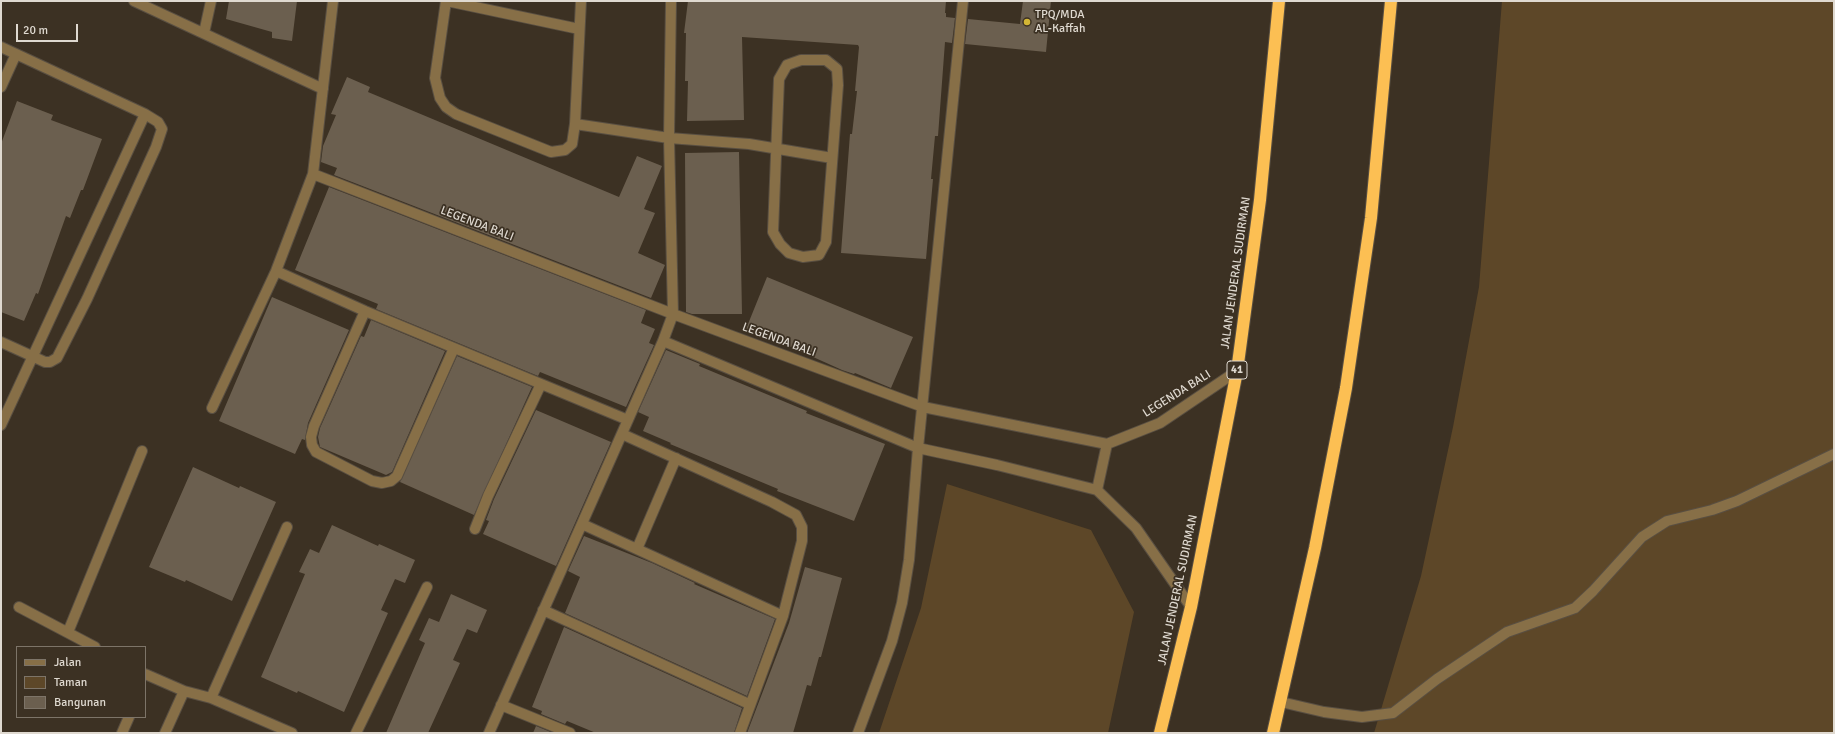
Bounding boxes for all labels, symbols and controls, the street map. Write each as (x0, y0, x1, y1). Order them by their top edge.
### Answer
place label: TPQ/MDA AL-Kaffah (1035, 8, 1085, 36)
scale bar (18, 16, 80, 42)
marker: TPQ/MDA AL-Kaffah (1022, 17, 1032, 27)
text: 20 m (23, 23, 48, 38)
street label: JALAN JENDERAL SUDIRMAN (1218, 196, 1254, 350)
street label: LEGENDA BALI (438, 203, 516, 245)
street label: LEGENDA BALI (740, 320, 818, 360)
road number: 41 (1227, 361, 1247, 379)
street label: LEGENDA BALI (1140, 367, 1214, 421)
street label: JALAN JENDERAL SUDIRMAN (1155, 513, 1201, 667)
legend (16, 646, 146, 718)
text: Jalan (54, 655, 81, 670)
text: Taman (54, 675, 87, 690)
text: Bangunan (54, 695, 106, 710)

